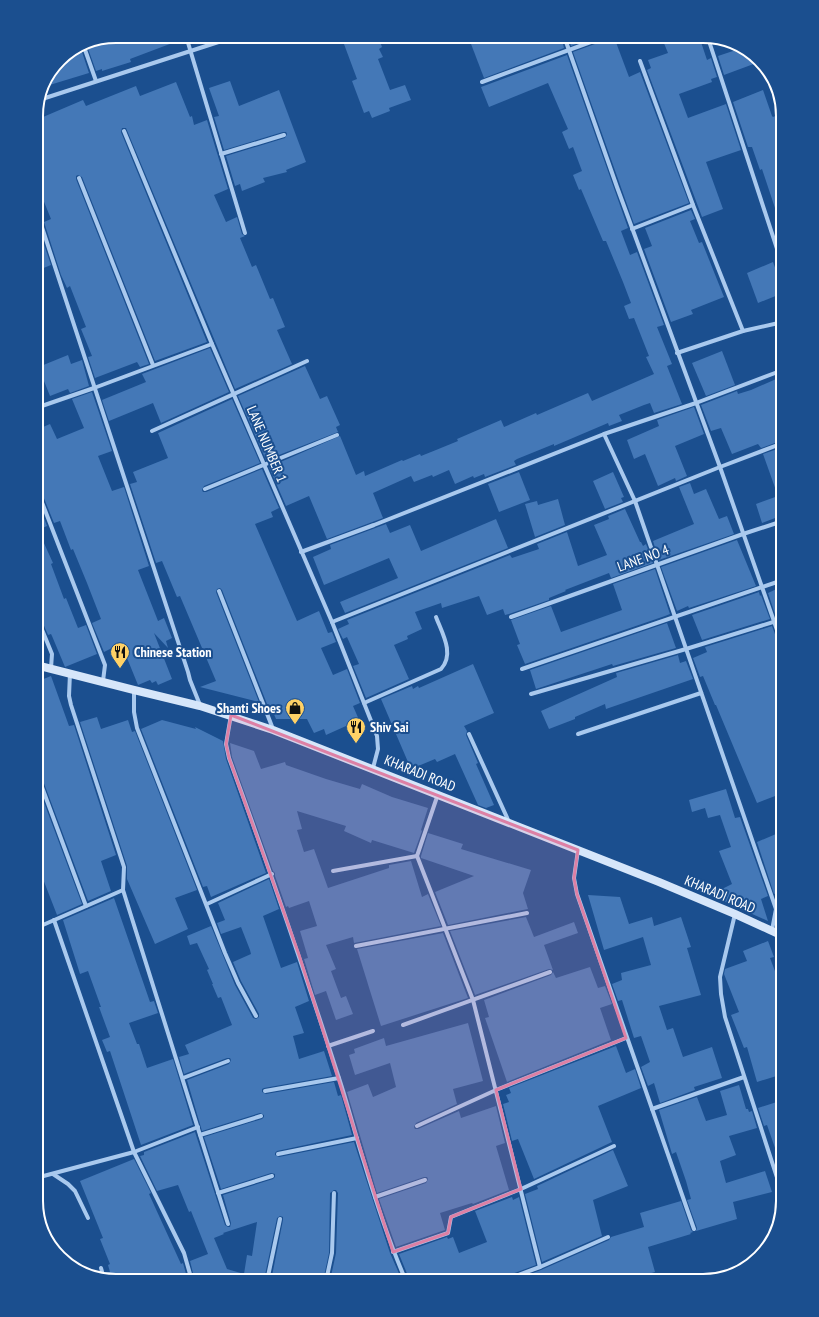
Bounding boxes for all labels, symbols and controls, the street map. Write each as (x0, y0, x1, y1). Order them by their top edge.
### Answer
street label: LANE NUMBER 1 (243, 403, 291, 485)
street label: LANE NO 4 (615, 540, 672, 576)
restaurant icon: Chinese Station (109, 641, 131, 669)
place label: Chinese Station (134, 643, 212, 661)
shop icon: Shanti Shoes (284, 697, 306, 725)
place label: Shanti Shoes (217, 699, 281, 717)
restaurant icon: Shiv Sai (345, 716, 367, 744)
place label: Shiv Sai (370, 718, 409, 736)
street label: KHARADI ROAD (382, 751, 458, 795)
street label: KHARADI ROAD (682, 871, 758, 917)

